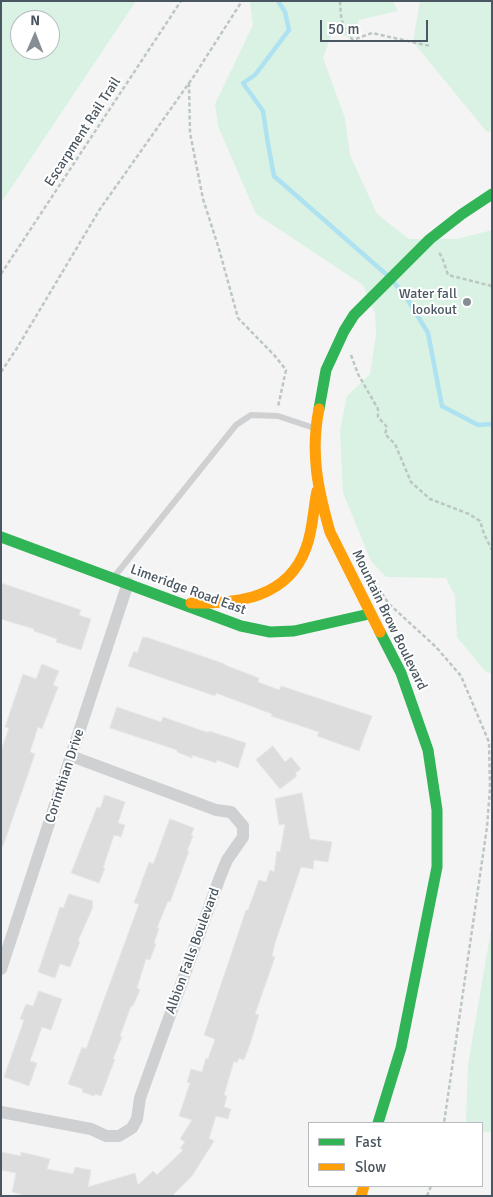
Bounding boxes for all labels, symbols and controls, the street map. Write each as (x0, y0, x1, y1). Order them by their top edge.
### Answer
north arrow (10, 10, 60, 60)
scale bar (323, 10, 430, 42)
text: N (30, 12, 40, 29)
text: 50 m (328, 20, 359, 38)
street label: Escarpment Rail Trail (41, 74, 125, 190)
place label: Water fall lookout (399, 286, 457, 318)
marker: Water fall lookout (461, 296, 473, 308)
street label: Mountain Brow Boulevard (348, 547, 430, 693)
street label: Limeridge Road East (128, 561, 248, 619)
street label: Corinthian Drive (42, 727, 88, 825)
street label: Albion Falls Boulevard (162, 886, 224, 1016)
legend (308, 1122, 483, 1187)
text: Fast (355, 1133, 382, 1151)
text: Slow (355, 1158, 386, 1176)

